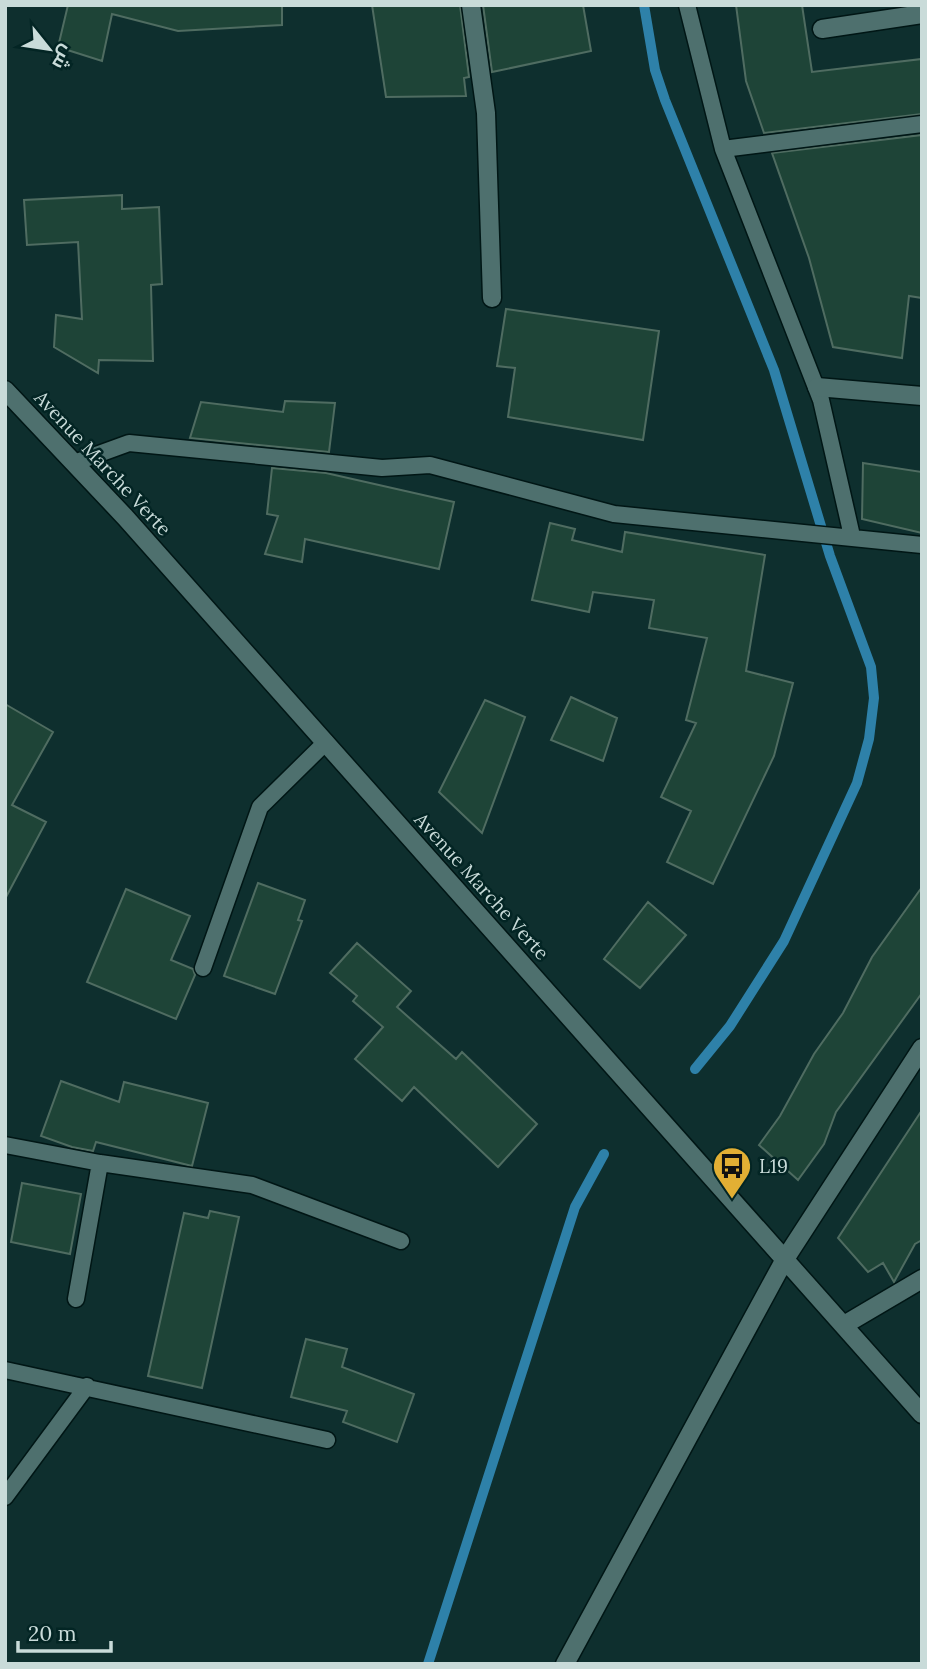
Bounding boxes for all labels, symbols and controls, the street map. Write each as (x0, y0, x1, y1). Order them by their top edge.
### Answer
north arrow (14, 14, 84, 84)
text: ش (47, 41, 80, 74)
street label: Avenue Marche Verte (29, 385, 176, 541)
street label: Avenue Marche Verte (409, 807, 554, 964)
bus stop icon: L19 (711, 1145, 753, 1200)
place label: L19 (759, 1154, 788, 1178)
scale bar (18, 1610, 110, 1654)
text: 20 m (28, 1620, 77, 1647)

